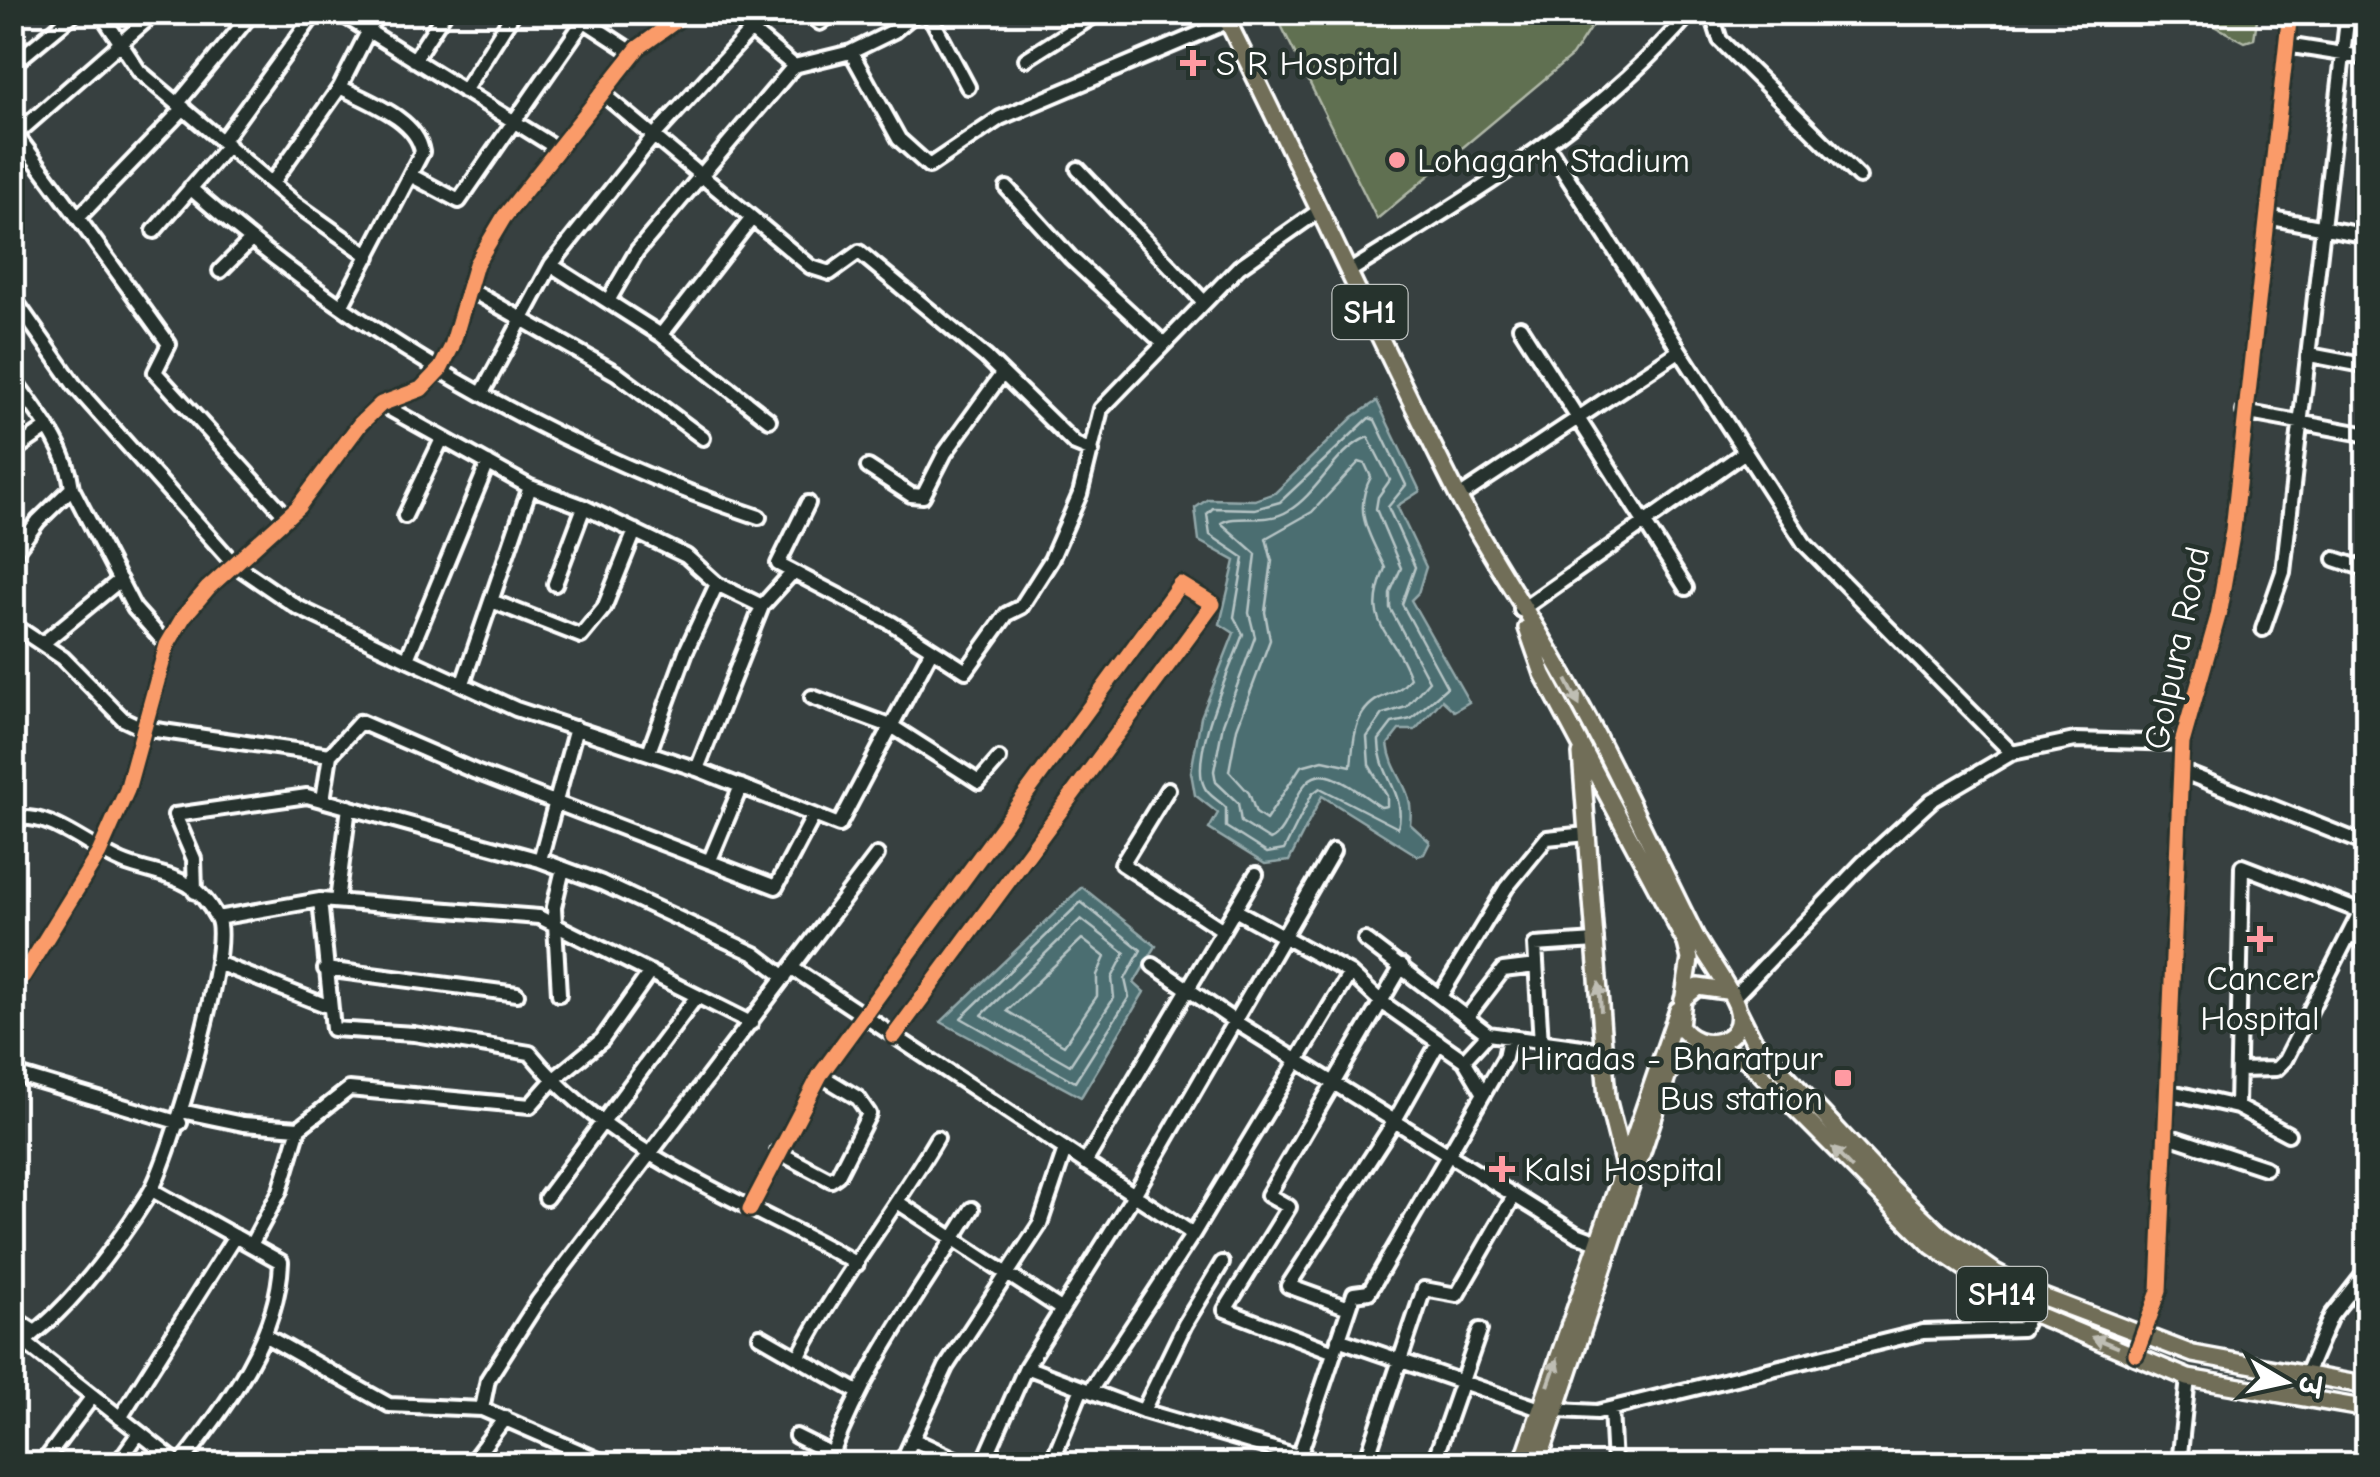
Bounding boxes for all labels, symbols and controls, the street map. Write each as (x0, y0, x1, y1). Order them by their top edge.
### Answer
place label: S R Hospital (1216, 43, 1399, 84)
marker: S R Hospital (1180, 50, 1206, 76)
place label: Lohagarh Stadium (1417, 140, 1690, 181)
marker: Lohagarh Stadium (1386, 149, 1408, 171)
road number: SH1 (1332, 285, 1408, 339)
street label: Golpura Road (2136, 543, 2218, 753)
one-way arrow (1564, 679, 1581, 708)
marker: Cancer Hospital (2247, 926, 2273, 952)
place label: Cancer Hospital (2200, 958, 2320, 1039)
one-way arrow (1591, 980, 1607, 1012)
place label: Hiradas - Bharatpur Bus station (1520, 1038, 1823, 1119)
marker: Hiradas - Bharatpur Bus station (1832, 1067, 1854, 1089)
one-way arrow (1831, 1147, 1854, 1171)
place label: Kalsi Hospital (1524, 1149, 1723, 1190)
marker: Kalsi Hospital (1489, 1156, 1515, 1182)
road number: SH14 (1957, 1267, 2047, 1321)
north arrow (2235, 1332, 2335, 1432)
one-way arrow (2090, 1334, 2120, 1350)
one-way arrow (1546, 1357, 1561, 1387)
text: उ (2291, 1371, 2326, 1400)

